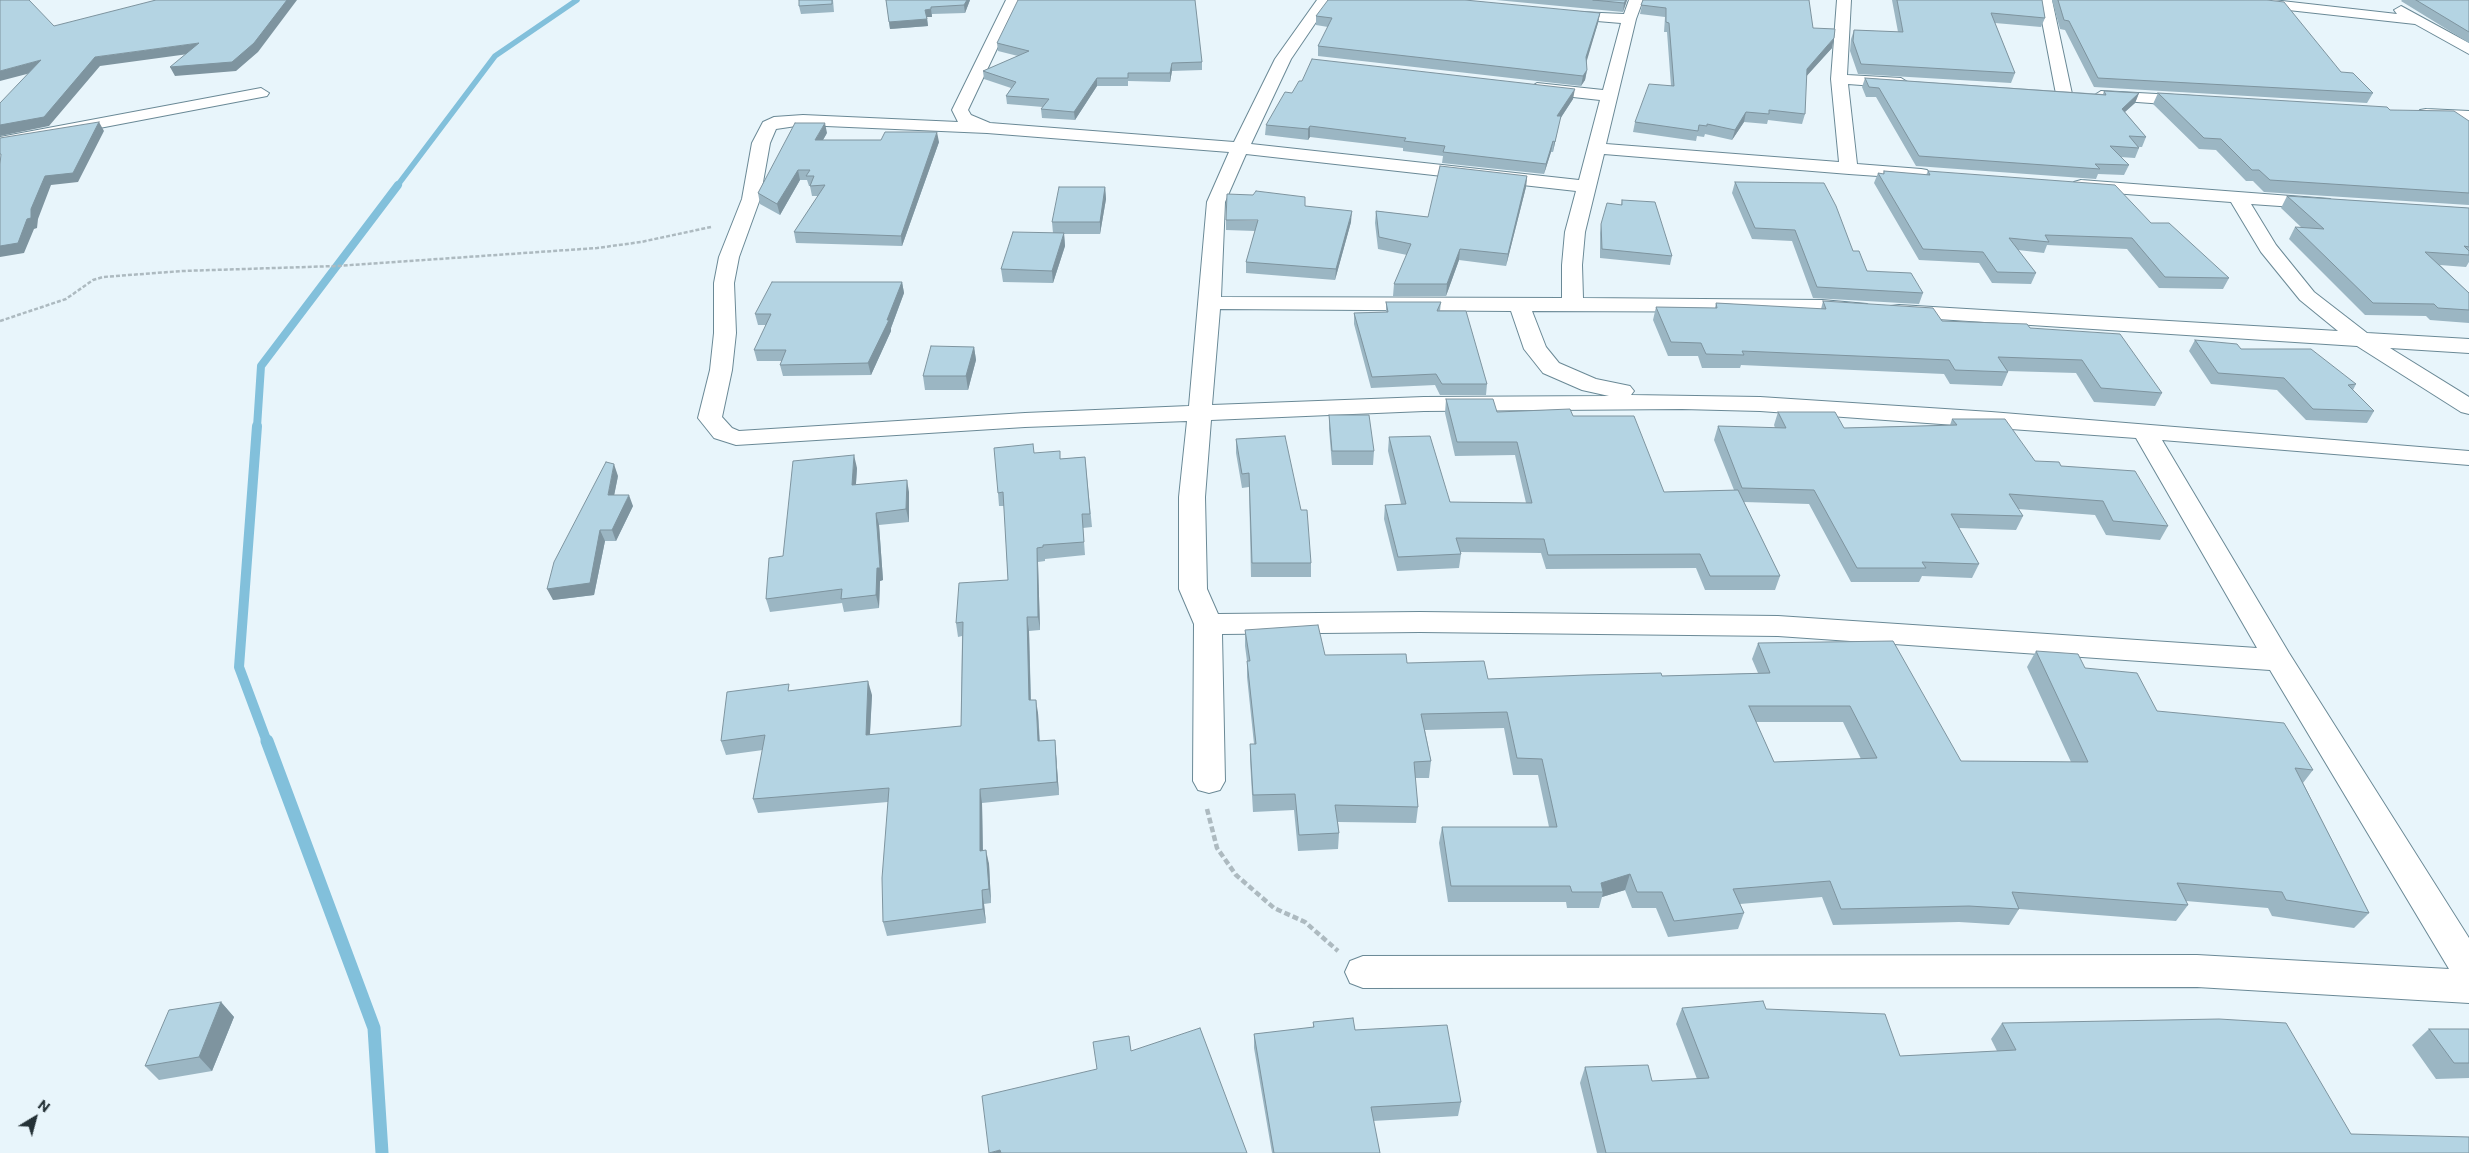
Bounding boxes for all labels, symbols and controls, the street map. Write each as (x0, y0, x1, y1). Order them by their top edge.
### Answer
north arrow (10, 1093, 60, 1143)
text: N (35, 1096, 54, 1116)

